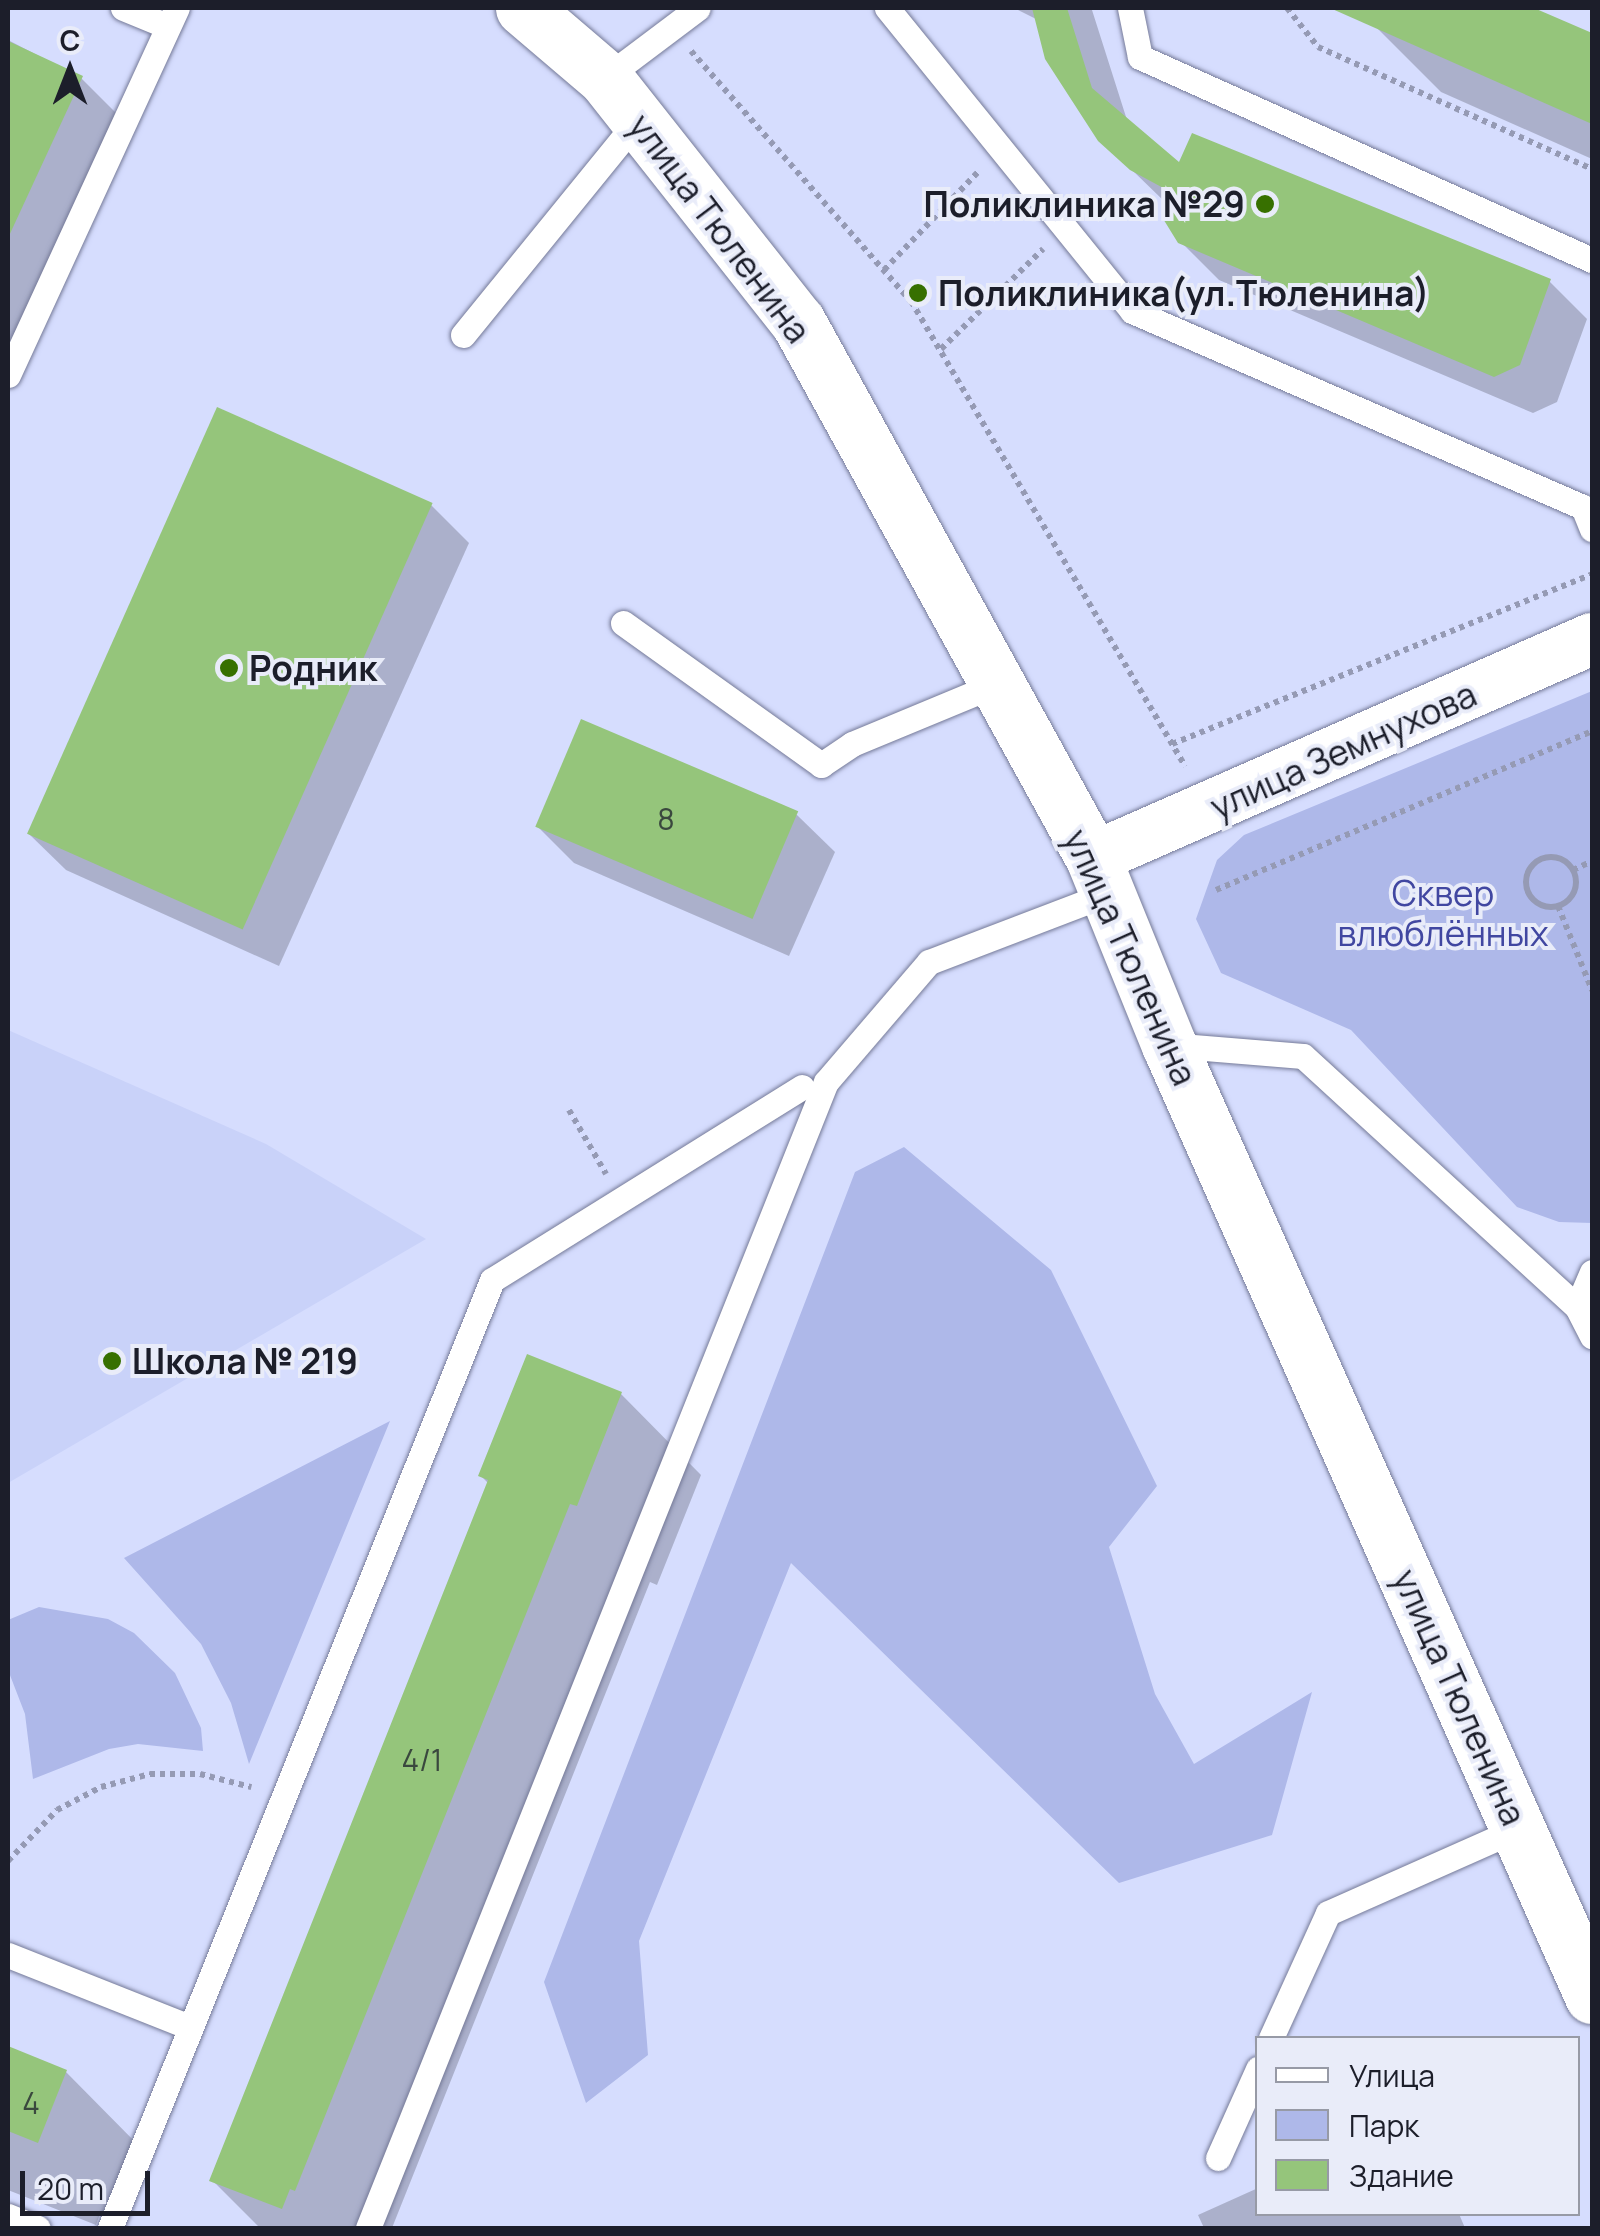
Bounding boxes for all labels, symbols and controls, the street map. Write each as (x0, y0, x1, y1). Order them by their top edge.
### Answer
north arrow (20, 20, 120, 120)
text: С (60, 21, 80, 59)
street label: улица Тюленина (620, 105, 820, 351)
place label: Поликлиника №29 (923, 183, 1245, 225)
marker: Поликлиника №29 (1254, 193, 1276, 215)
place label: Поликлиника(ул.Тюленина) (938, 272, 1429, 314)
marker: Поликлиника(ул.Тюленина) (907, 282, 929, 304)
place label: Родник (249, 647, 377, 689)
marker: Родник (218, 657, 240, 679)
street label: улица Земнухова (1204, 673, 1482, 827)
house number: 8 (657, 801, 675, 837)
street label: улица Тюленина (1056, 822, 1206, 1092)
park label: Сквер влюблённых (1338, 872, 1548, 954)
place label: Школа № 219 (132, 1340, 358, 1382)
marker: Школа № 219 (101, 1350, 123, 1372)
street label: улица Тюленина (1385, 1562, 1535, 1832)
house number: 4/1 (401, 1742, 443, 1778)
legend (1255, 2036, 1580, 2216)
text: Улица (1349, 2055, 1435, 2096)
house number: 4 (22, 2085, 40, 2121)
text: Парк (1349, 2105, 1419, 2146)
scale bar (25, 2151, 155, 2213)
text: Здание (1349, 2155, 1454, 2196)
text: 20 m (37, 2168, 104, 2209)

